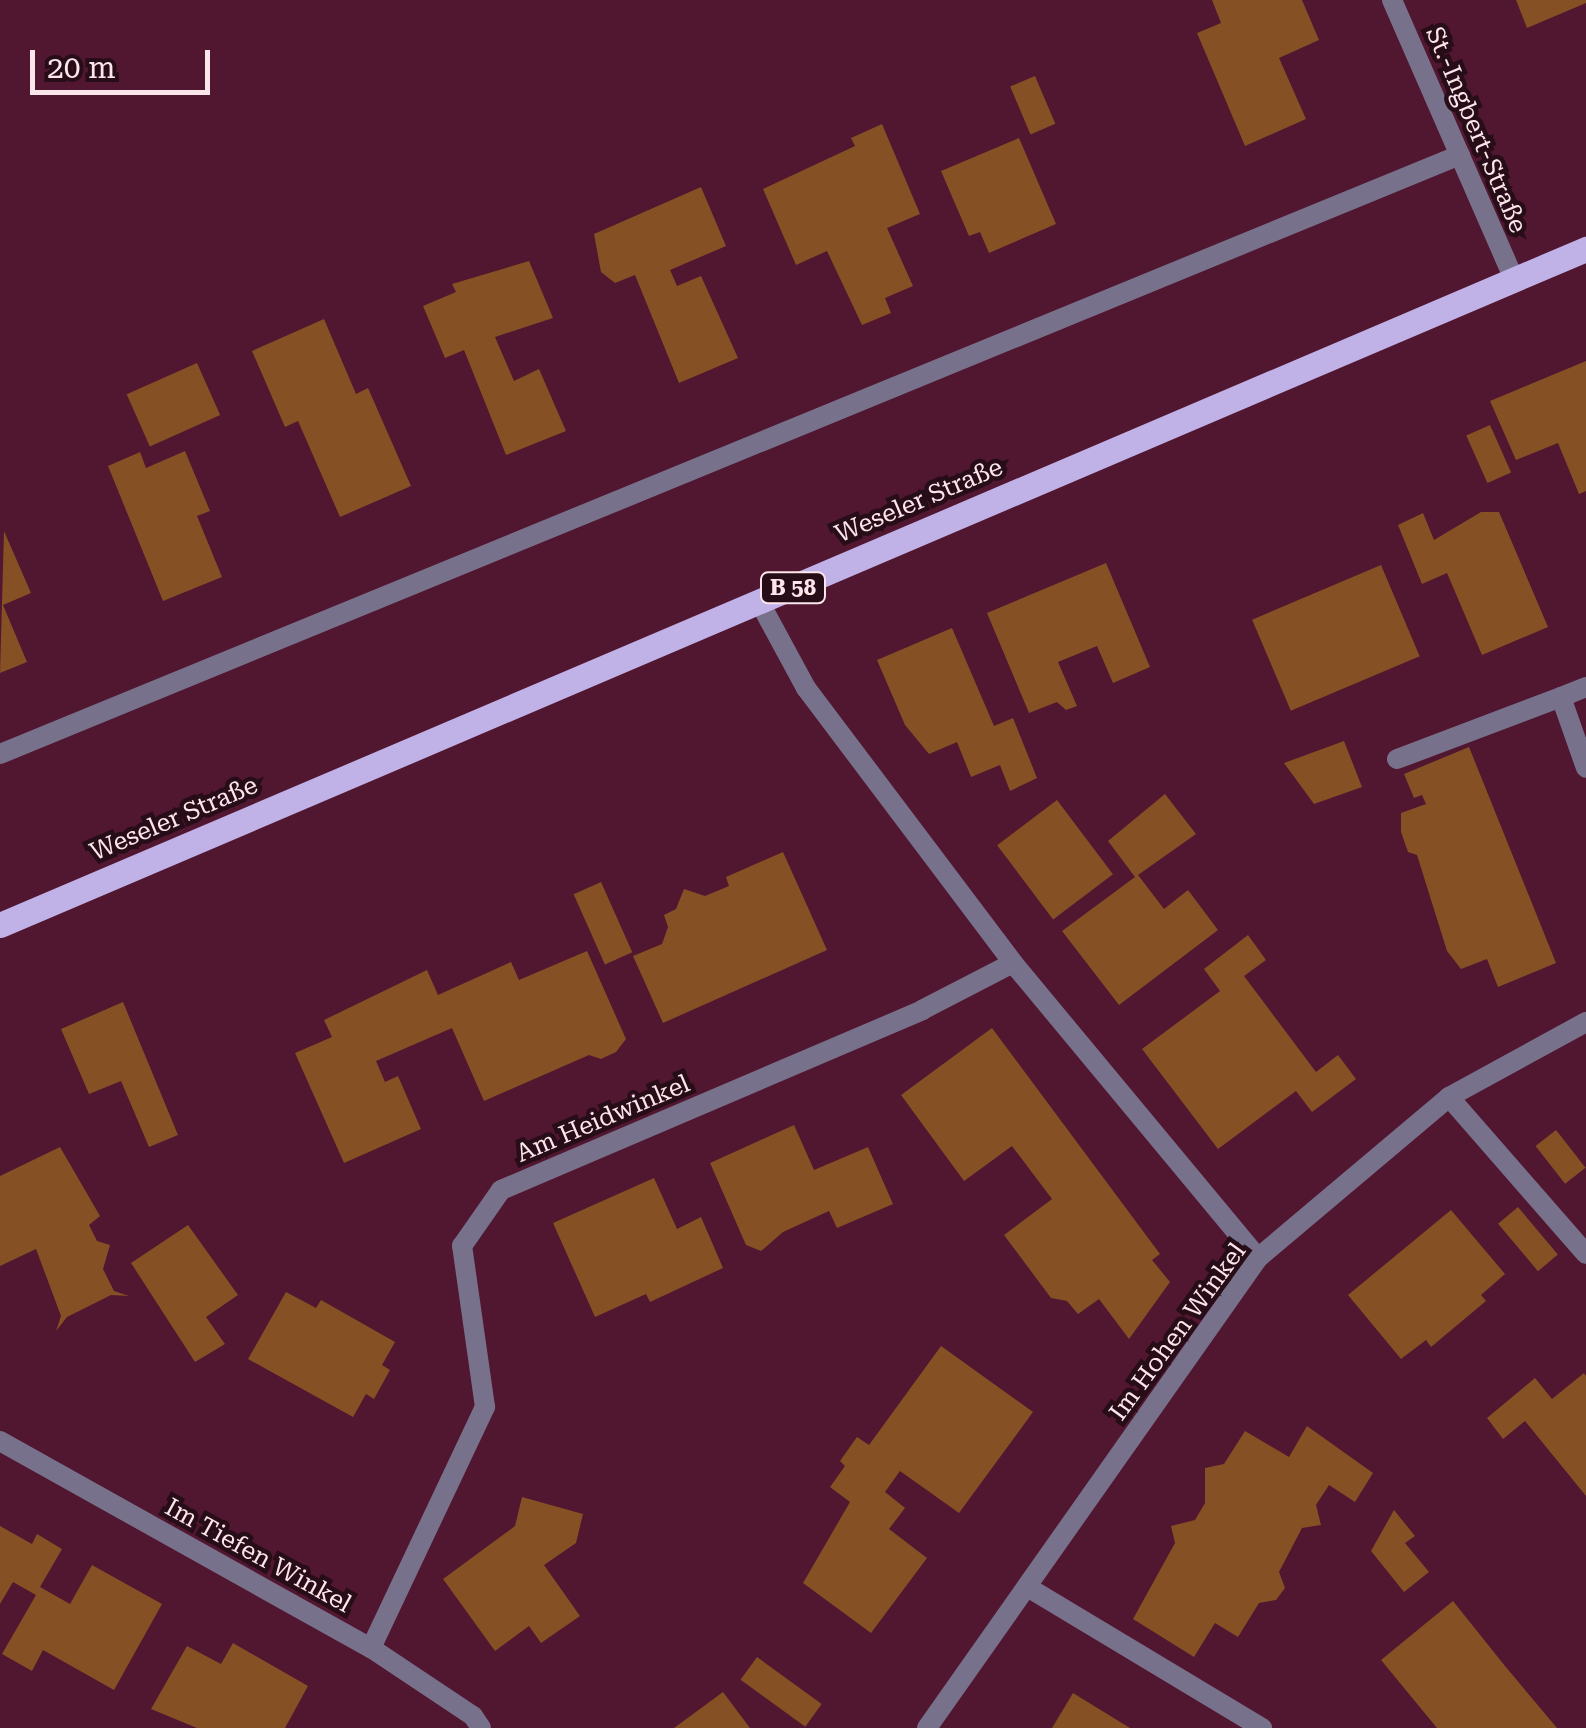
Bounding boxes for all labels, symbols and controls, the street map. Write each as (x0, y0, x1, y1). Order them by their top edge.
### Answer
street label: St.-Ingbert-Straße (1419, 22, 1533, 238)
scale bar (35, 30, 215, 92)
text: 20 m (47, 50, 116, 85)
street label: Weseler Straße (831, 452, 1007, 550)
road number: B 58 (758, 571, 828, 605)
street label: Weseler Straße (86, 770, 262, 868)
street label: Am Heidwinkel (512, 1069, 694, 1169)
street label: Im Hohen Winkel (1104, 1237, 1252, 1427)
street label: Im Tiefen Winkel (160, 1492, 356, 1620)

